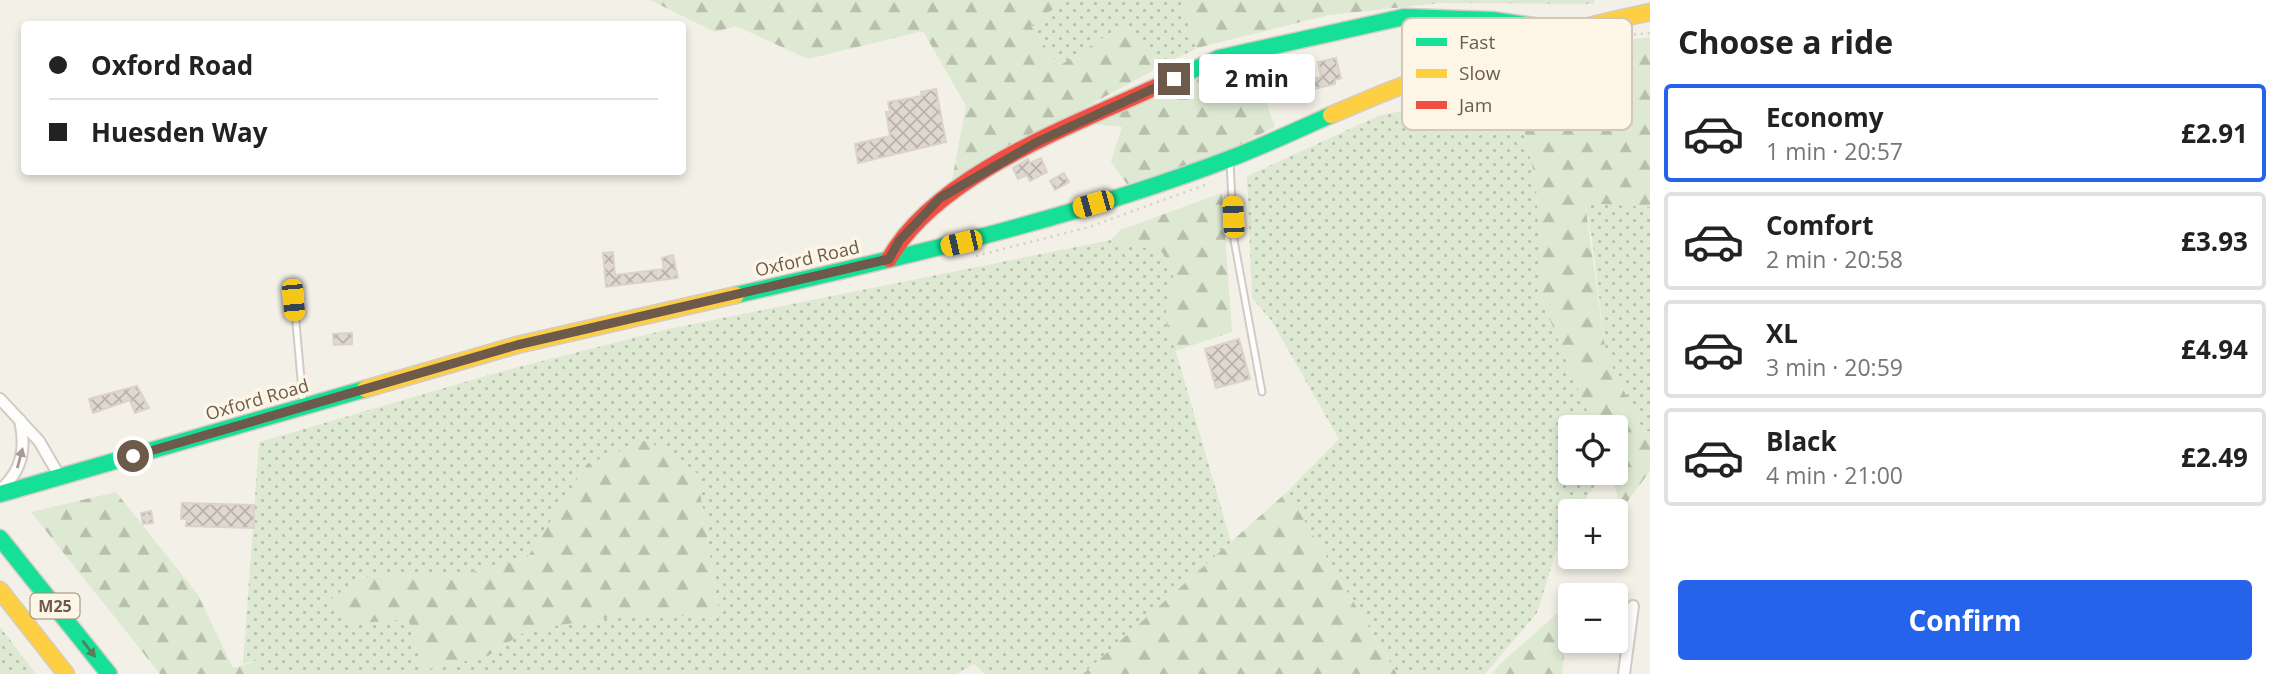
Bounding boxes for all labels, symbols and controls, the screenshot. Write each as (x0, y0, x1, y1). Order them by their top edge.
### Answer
legend (1402, 18, 1632, 130)
text: Choose a ride (1678, 20, 1893, 63)
text: Fast (1459, 29, 1495, 55)
text: Oxford Road (91, 47, 253, 83)
callout: 2 min (1198, 55, 1314, 104)
text: Slow (1459, 60, 1501, 86)
text: 2 min (1225, 62, 1289, 94)
route end (1158, 63, 1190, 95)
text: Jam (1457, 92, 1492, 118)
text: Economy (1766, 99, 1884, 135)
icon: car (1682, 102, 1745, 165)
text: Huesden Way (91, 114, 268, 150)
text: £2.91 (2181, 115, 2248, 151)
text: 1 min · 20:57 (1766, 135, 1903, 167)
car (1070, 188, 1117, 220)
car (1222, 195, 1245, 239)
text: Comfort (1766, 207, 1873, 243)
icon: car (1682, 210, 1745, 273)
text: £3.93 (2181, 223, 2248, 259)
car (939, 228, 984, 258)
street label: Oxford Road (753, 234, 861, 282)
text: 2 min · 20:58 (1766, 243, 1903, 275)
car (281, 278, 306, 322)
text: XL (1766, 315, 1798, 351)
icon: car (1682, 318, 1745, 381)
text: £4.94 (2181, 331, 2248, 367)
text: 3 min · 20:59 (1766, 351, 1903, 383)
street label: Oxford Road (203, 373, 311, 425)
map controls (1558, 415, 1628, 653)
button: locate (1558, 415, 1628, 485)
text: Black (1766, 423, 1837, 459)
icon: car (1682, 426, 1745, 489)
text: £2.49 (2181, 439, 2248, 475)
route start (117, 440, 149, 472)
one-way arrow (15, 447, 26, 469)
text: 4 min · 21:00 (1766, 459, 1903, 491)
button: + (1558, 499, 1628, 569)
button: Confirm (1678, 580, 2252, 660)
button: − (1558, 583, 1628, 653)
road number: M25 (30, 594, 80, 618)
one-way arrow (81, 639, 96, 657)

